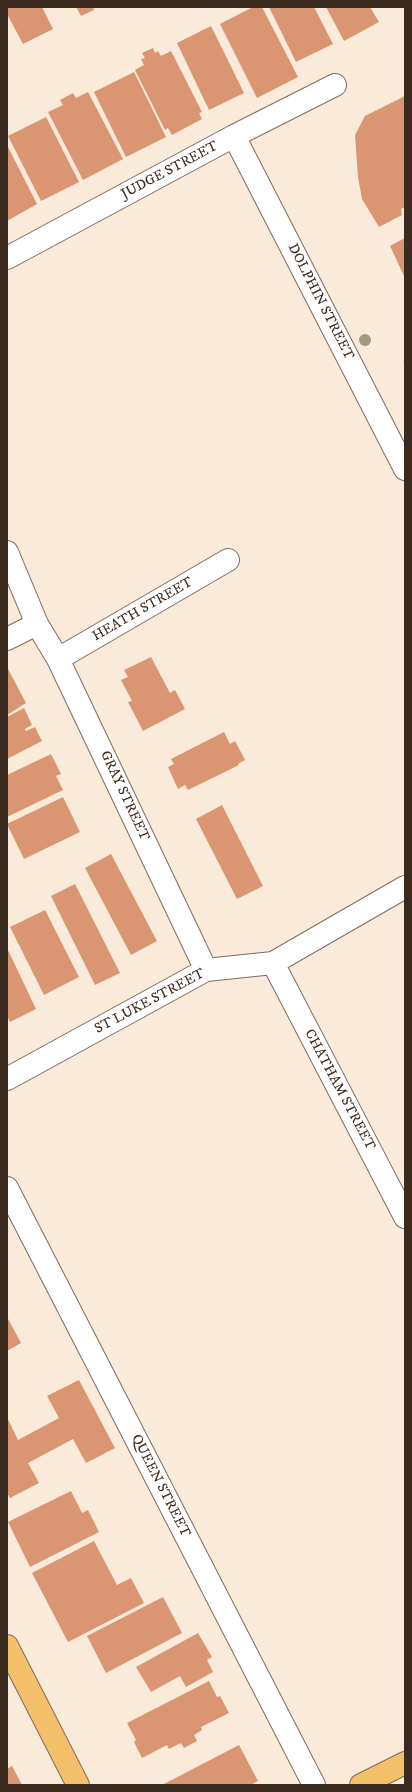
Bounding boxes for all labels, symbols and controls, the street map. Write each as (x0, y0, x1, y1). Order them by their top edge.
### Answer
street label: JUDGE STREET (119, 138, 221, 204)
street label: DOLPHIN STREET (283, 241, 357, 363)
street label: HEATH STREET (90, 574, 196, 646)
street label: GRAY STREET (96, 748, 152, 844)
street label: ST LUKE STREET (92, 966, 208, 1038)
street label: CHATHAM STREET (300, 1027, 378, 1153)
street label: QUEEN STREET (127, 1432, 193, 1540)

